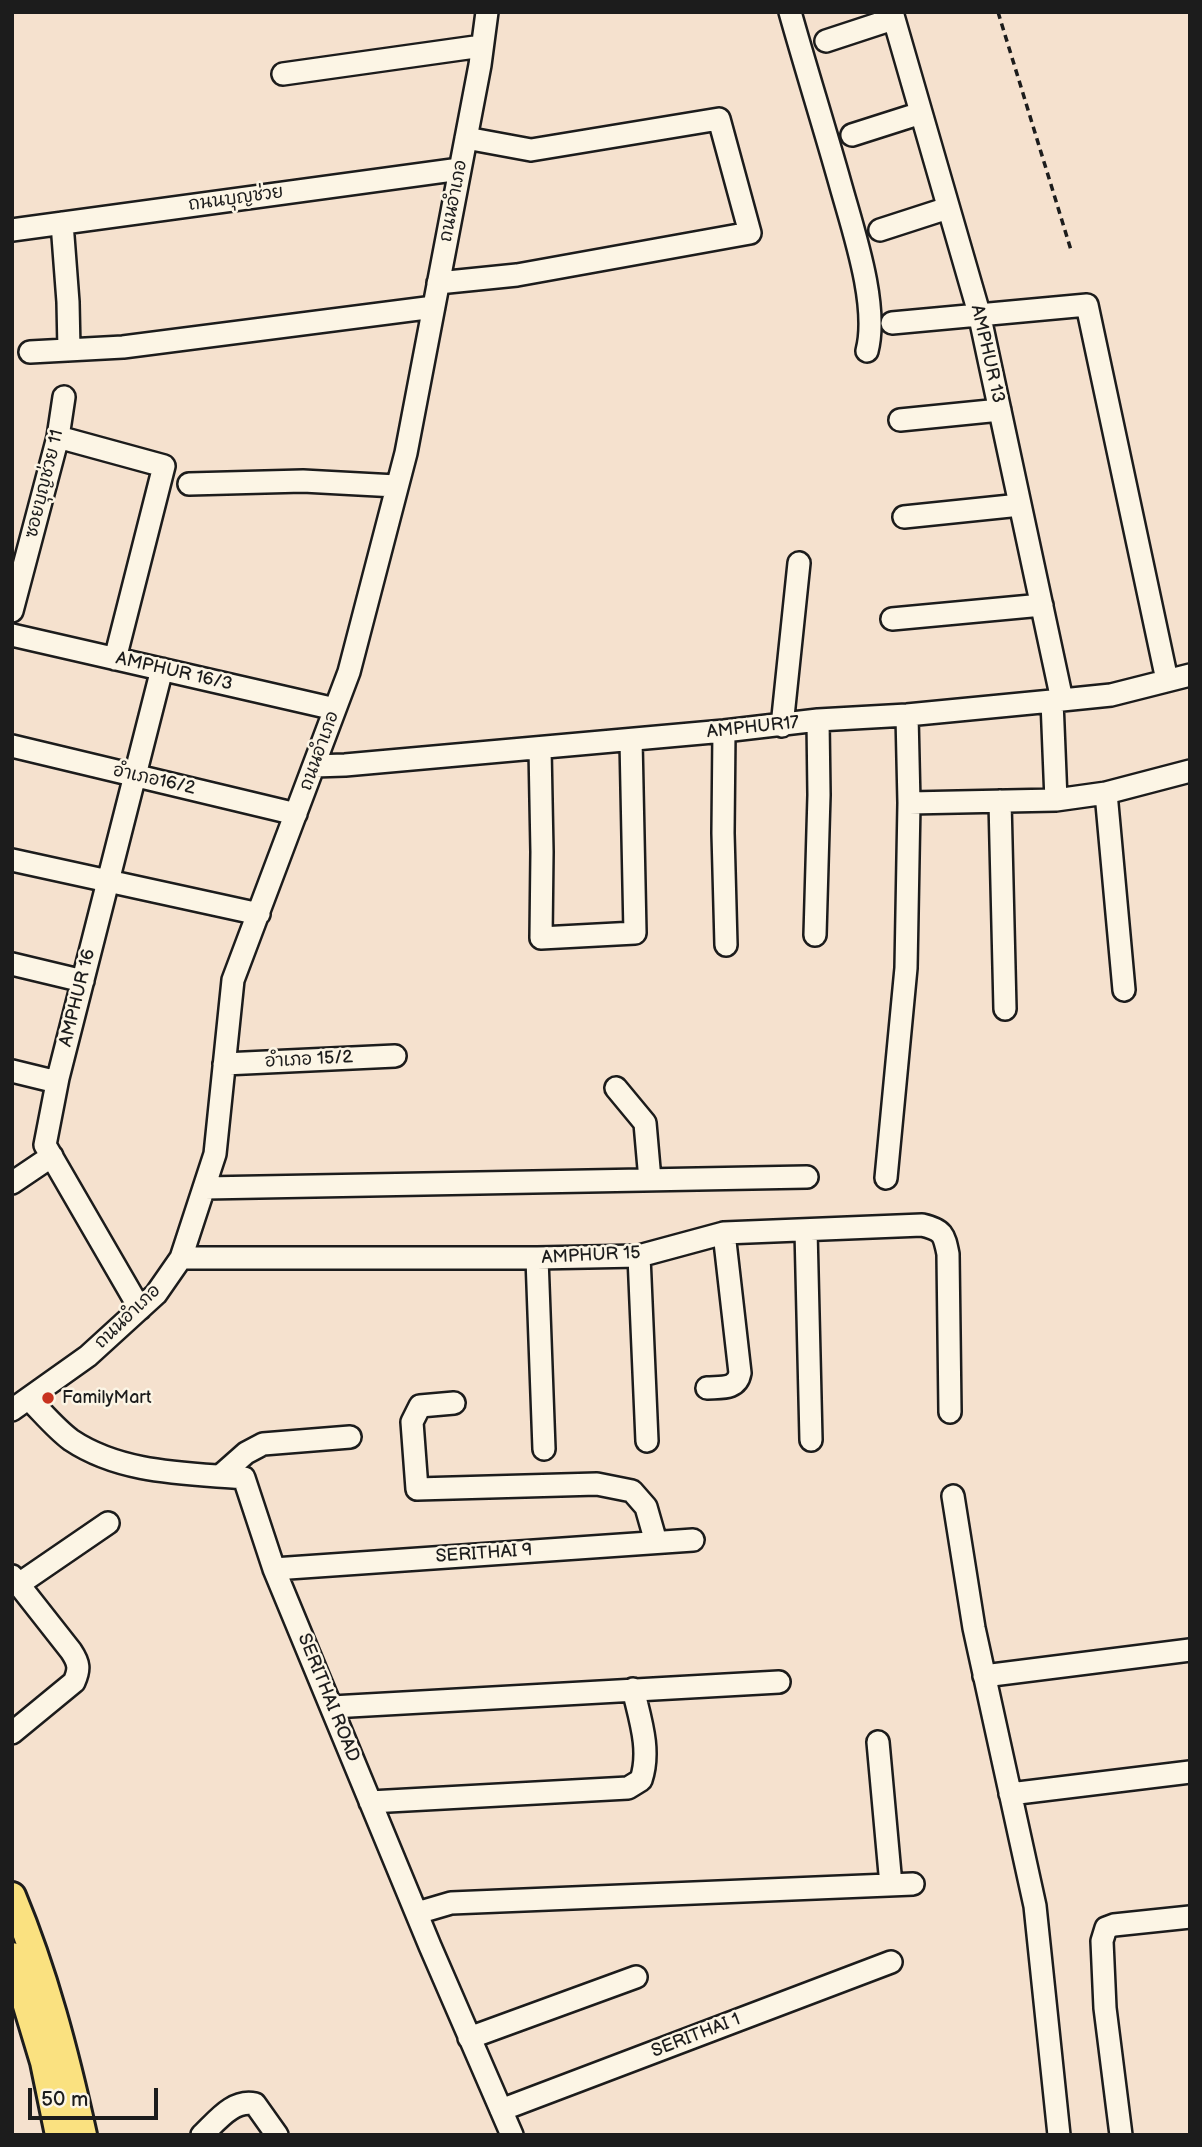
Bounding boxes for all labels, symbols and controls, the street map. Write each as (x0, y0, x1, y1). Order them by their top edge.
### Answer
street label: ถนนอำเภอ (435, 158, 473, 244)
street label: ถนนบุญช่วย (187, 182, 285, 216)
street label: AMPHUR 13 (965, 303, 1009, 405)
street label: ซอยบุญช่วย 11 (21, 427, 69, 541)
street label: AMPHUR 16/3 (114, 648, 234, 696)
street label: ถนนอำเภอ (296, 708, 344, 794)
street label: AMPHUR17 (706, 712, 800, 744)
street label: อำเภอ16/2 (111, 760, 197, 800)
street label: AMPHUR 16 (55, 947, 101, 1049)
street label: อำเภอ 15/2 (265, 1047, 353, 1073)
street label: AMPHUR 15 (541, 1243, 641, 1269)
street label: ถนนอำเภอ (91, 1280, 165, 1354)
place label: FamilyMart (62, 1387, 152, 1409)
marker: FamilyMart (40, 1390, 56, 1406)
street label: SERITHAI 9 (435, 1540, 533, 1568)
street label: SERITHAI ROAD (292, 1631, 364, 1765)
street label: SERITHAI 1 (648, 2009, 744, 2063)
scale bar (32, 2074, 161, 2118)
text: 50 m (41, 2087, 88, 2112)

